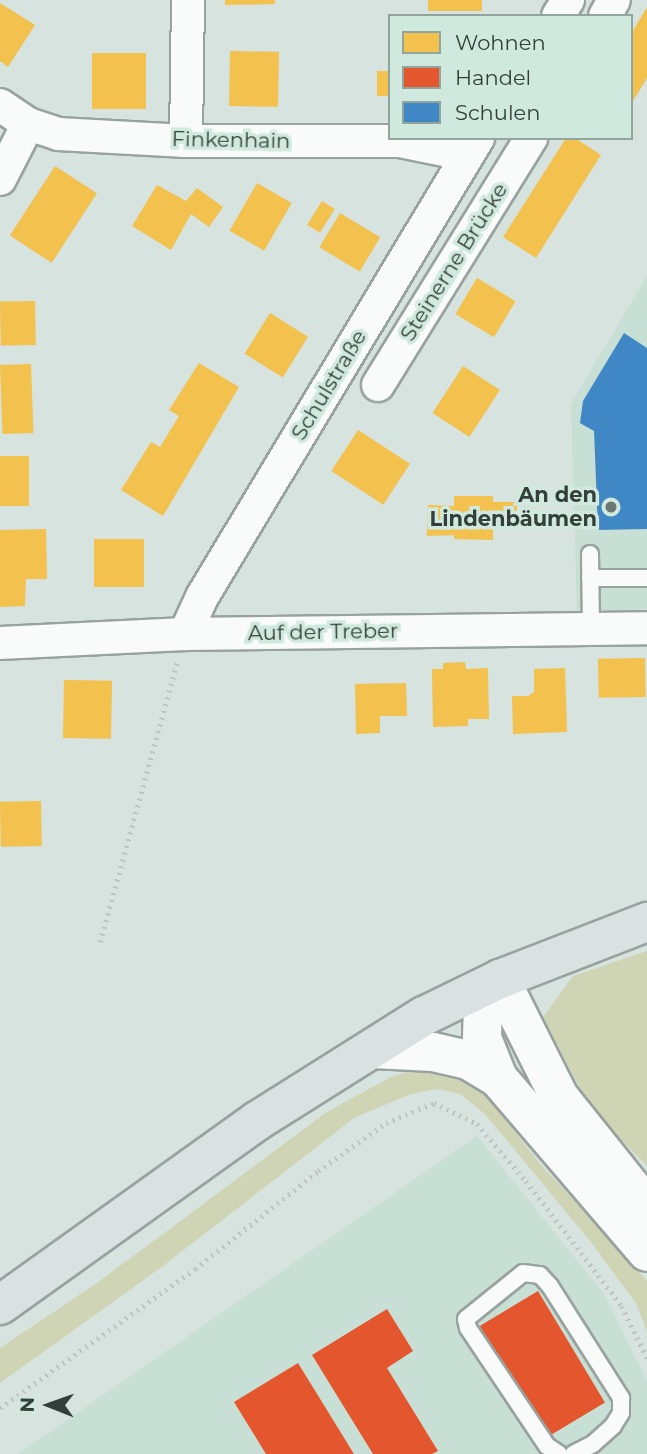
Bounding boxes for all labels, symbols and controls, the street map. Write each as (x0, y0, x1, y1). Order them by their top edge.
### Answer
legend (388, 14, 633, 140)
text: Wohnen (455, 30, 546, 55)
text: Handel (455, 65, 531, 90)
text: Schulen (455, 100, 540, 125)
street label: Finkenhain (172, 126, 290, 154)
street label: Steinerne Brücke (395, 178, 513, 346)
street label: Schulstraße (286, 325, 372, 445)
place label: An den Lindenbäumen (430, 482, 597, 532)
marker: An den Lindenbäumen (603, 499, 619, 515)
street label: Auf der Treber (248, 618, 398, 646)
north arrow (14, 1370, 84, 1440)
text: N (16, 1397, 39, 1413)

